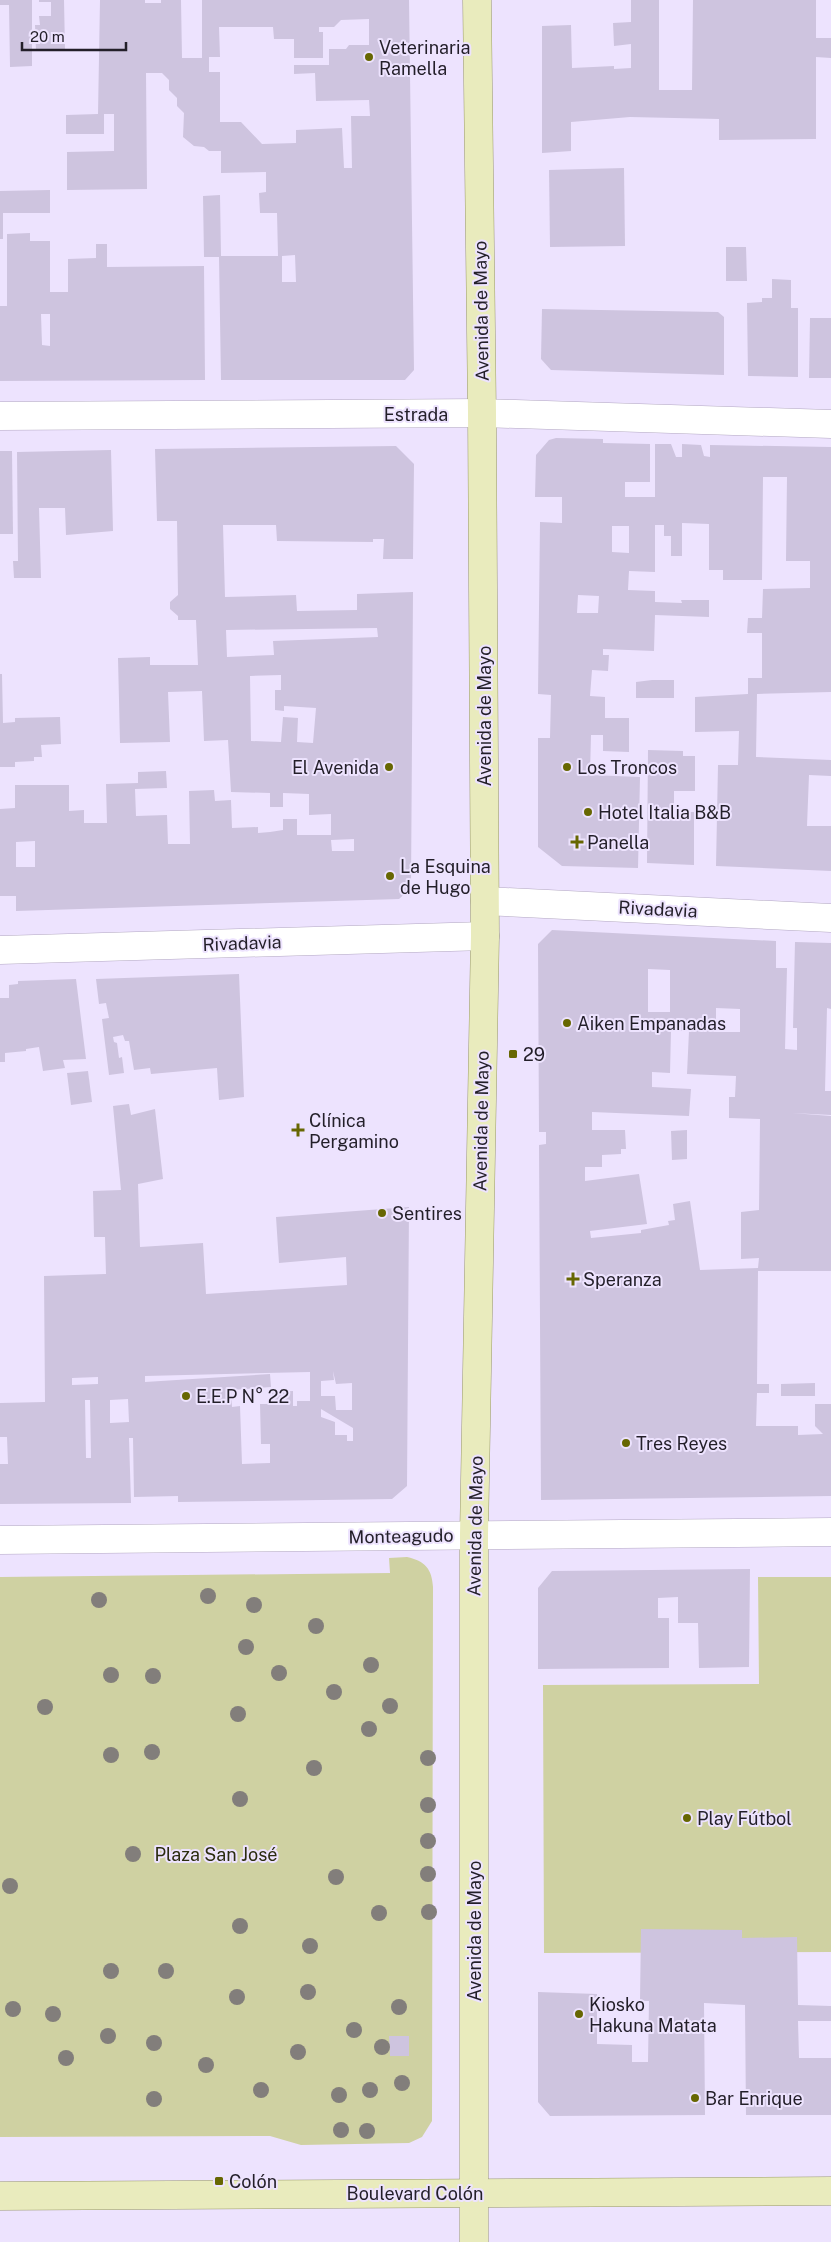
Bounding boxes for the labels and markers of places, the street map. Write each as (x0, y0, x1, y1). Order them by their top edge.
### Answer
place label: Veterinaria Ramella (379, 37, 470, 79)
marker: Veterinaria Ramella (363, 51, 375, 63)
place label: El Avenida (292, 757, 379, 778)
place label: Los Troncos (577, 757, 677, 778)
marker: El Avenida (383, 761, 395, 773)
marker: Los Troncos (561, 761, 573, 773)
place label: Hotel Italia B&B (598, 802, 731, 823)
marker: Hotel Italia B&B (582, 806, 594, 818)
place label: Panella (587, 832, 649, 853)
marker: Panella (571, 836, 583, 848)
place label: La Esquina de Hugo (400, 856, 491, 898)
marker: La Esquina de Hugo (384, 870, 396, 882)
place label: Aiken Empanadas (577, 1013, 726, 1034)
marker: Aiken Empanadas (561, 1017, 573, 1029)
place label: 29 (523, 1044, 545, 1065)
marker: 29 (507, 1048, 519, 1060)
place label: Clínica Pergamino (309, 1110, 399, 1152)
marker: Clínica Pergamino (291, 1123, 305, 1137)
place label: Sentires (392, 1203, 462, 1224)
marker: Sentires (376, 1207, 388, 1219)
place label: Speranza (583, 1269, 662, 1290)
marker: Speranza (567, 1273, 579, 1285)
place label: E.E.P N° 22 (196, 1386, 289, 1407)
marker: E.E.P N° 22 (180, 1390, 192, 1402)
place label: Tres Reyes (636, 1433, 727, 1454)
marker: Tres Reyes (620, 1437, 632, 1449)
place label: Play Fútbol (697, 1808, 792, 1829)
marker: Play Fútbol (681, 1812, 693, 1824)
place label: Kiosko Hakuna Matata (589, 1994, 717, 2036)
marker: Kiosko Hakuna Matata (573, 2008, 585, 2020)
place label: Bar Enrique (705, 2088, 803, 2109)
marker: Bar Enrique (689, 2092, 701, 2104)
place label: Colón (229, 2171, 277, 2192)
marker: Colón (213, 2175, 225, 2187)

